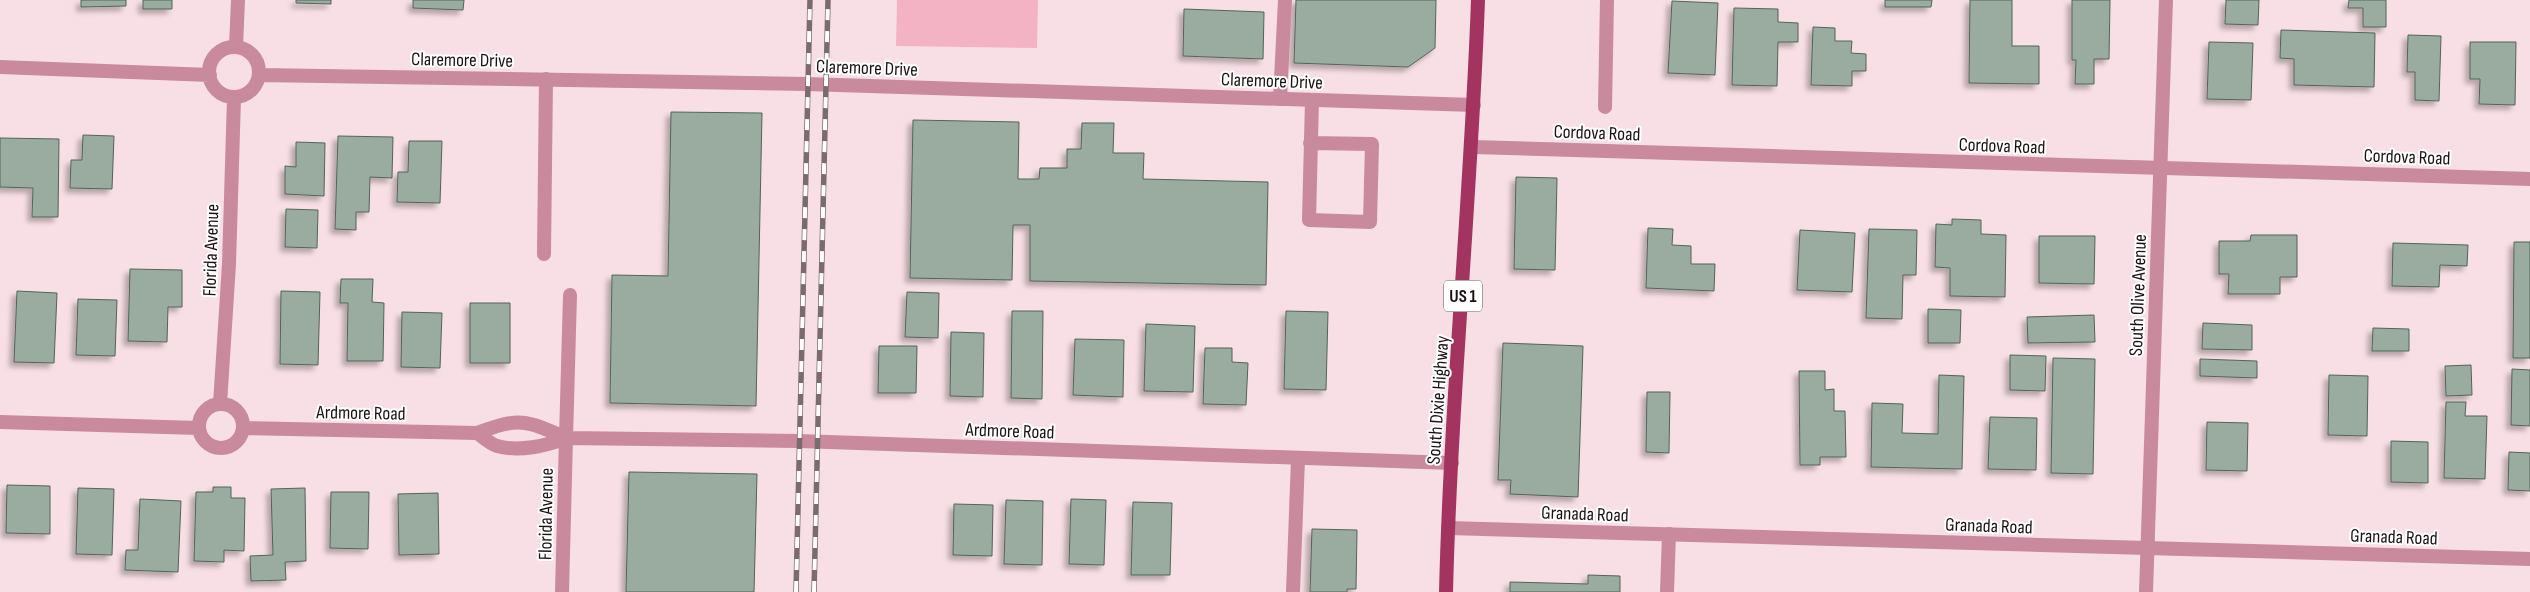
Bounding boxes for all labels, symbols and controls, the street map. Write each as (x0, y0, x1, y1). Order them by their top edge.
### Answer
street label: Claremore Drive (411, 48, 513, 73)
street label: Claremore Drive (816, 55, 918, 82)
street label: Claremore Drive (1221, 68, 1323, 95)
street label: Cordova Road (1553, 120, 1641, 147)
street label: Cordova Road (1958, 133, 2046, 160)
street label: Cordova Road (2363, 144, 2451, 171)
street label: Florida Avenue (198, 204, 225, 297)
street label: South Olive Avenue (2125, 234, 2152, 356)
road number: US 1 (1444, 280, 1482, 312)
street label: South Dixie Highway (1423, 334, 1455, 465)
street label: Ardmore Road (315, 401, 406, 426)
street label: Ardmore Road (964, 418, 1055, 445)
street label: Florida Avenue (534, 468, 559, 560)
street label: Granada Road (1541, 501, 1629, 528)
street label: Granada Road (1945, 513, 2033, 540)
street label: Granada Road (2350, 524, 2438, 551)

